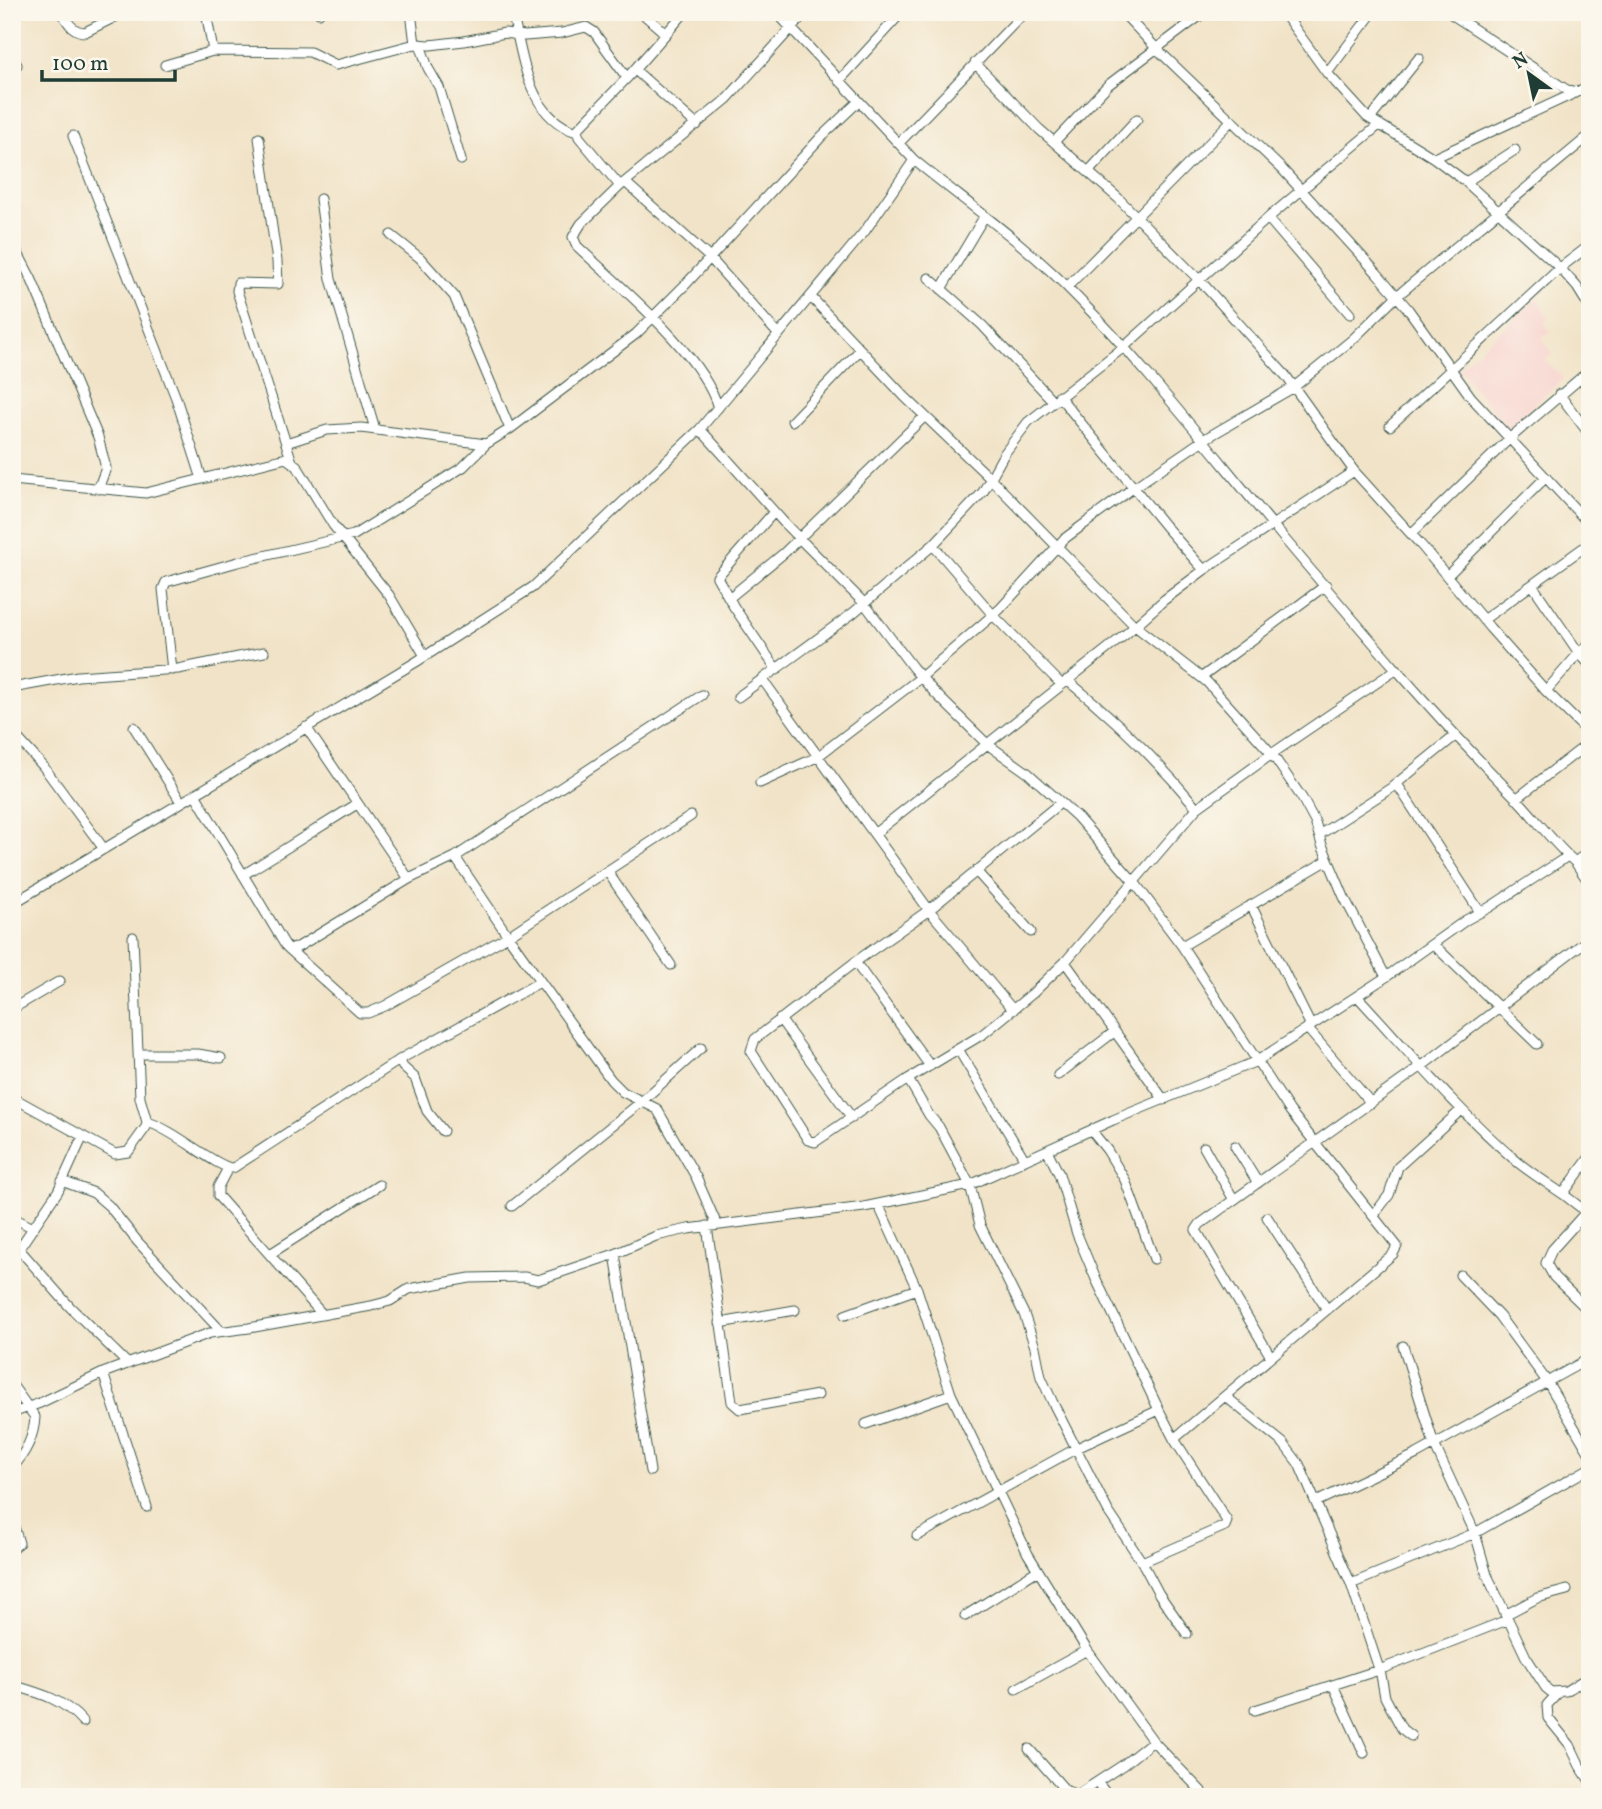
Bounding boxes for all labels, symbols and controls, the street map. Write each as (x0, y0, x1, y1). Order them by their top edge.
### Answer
scale bar (42, 38, 175, 82)
north arrow (1494, 38, 1564, 108)
text: N (1508, 47, 1534, 76)
text: 100 m (52, 50, 109, 79)

